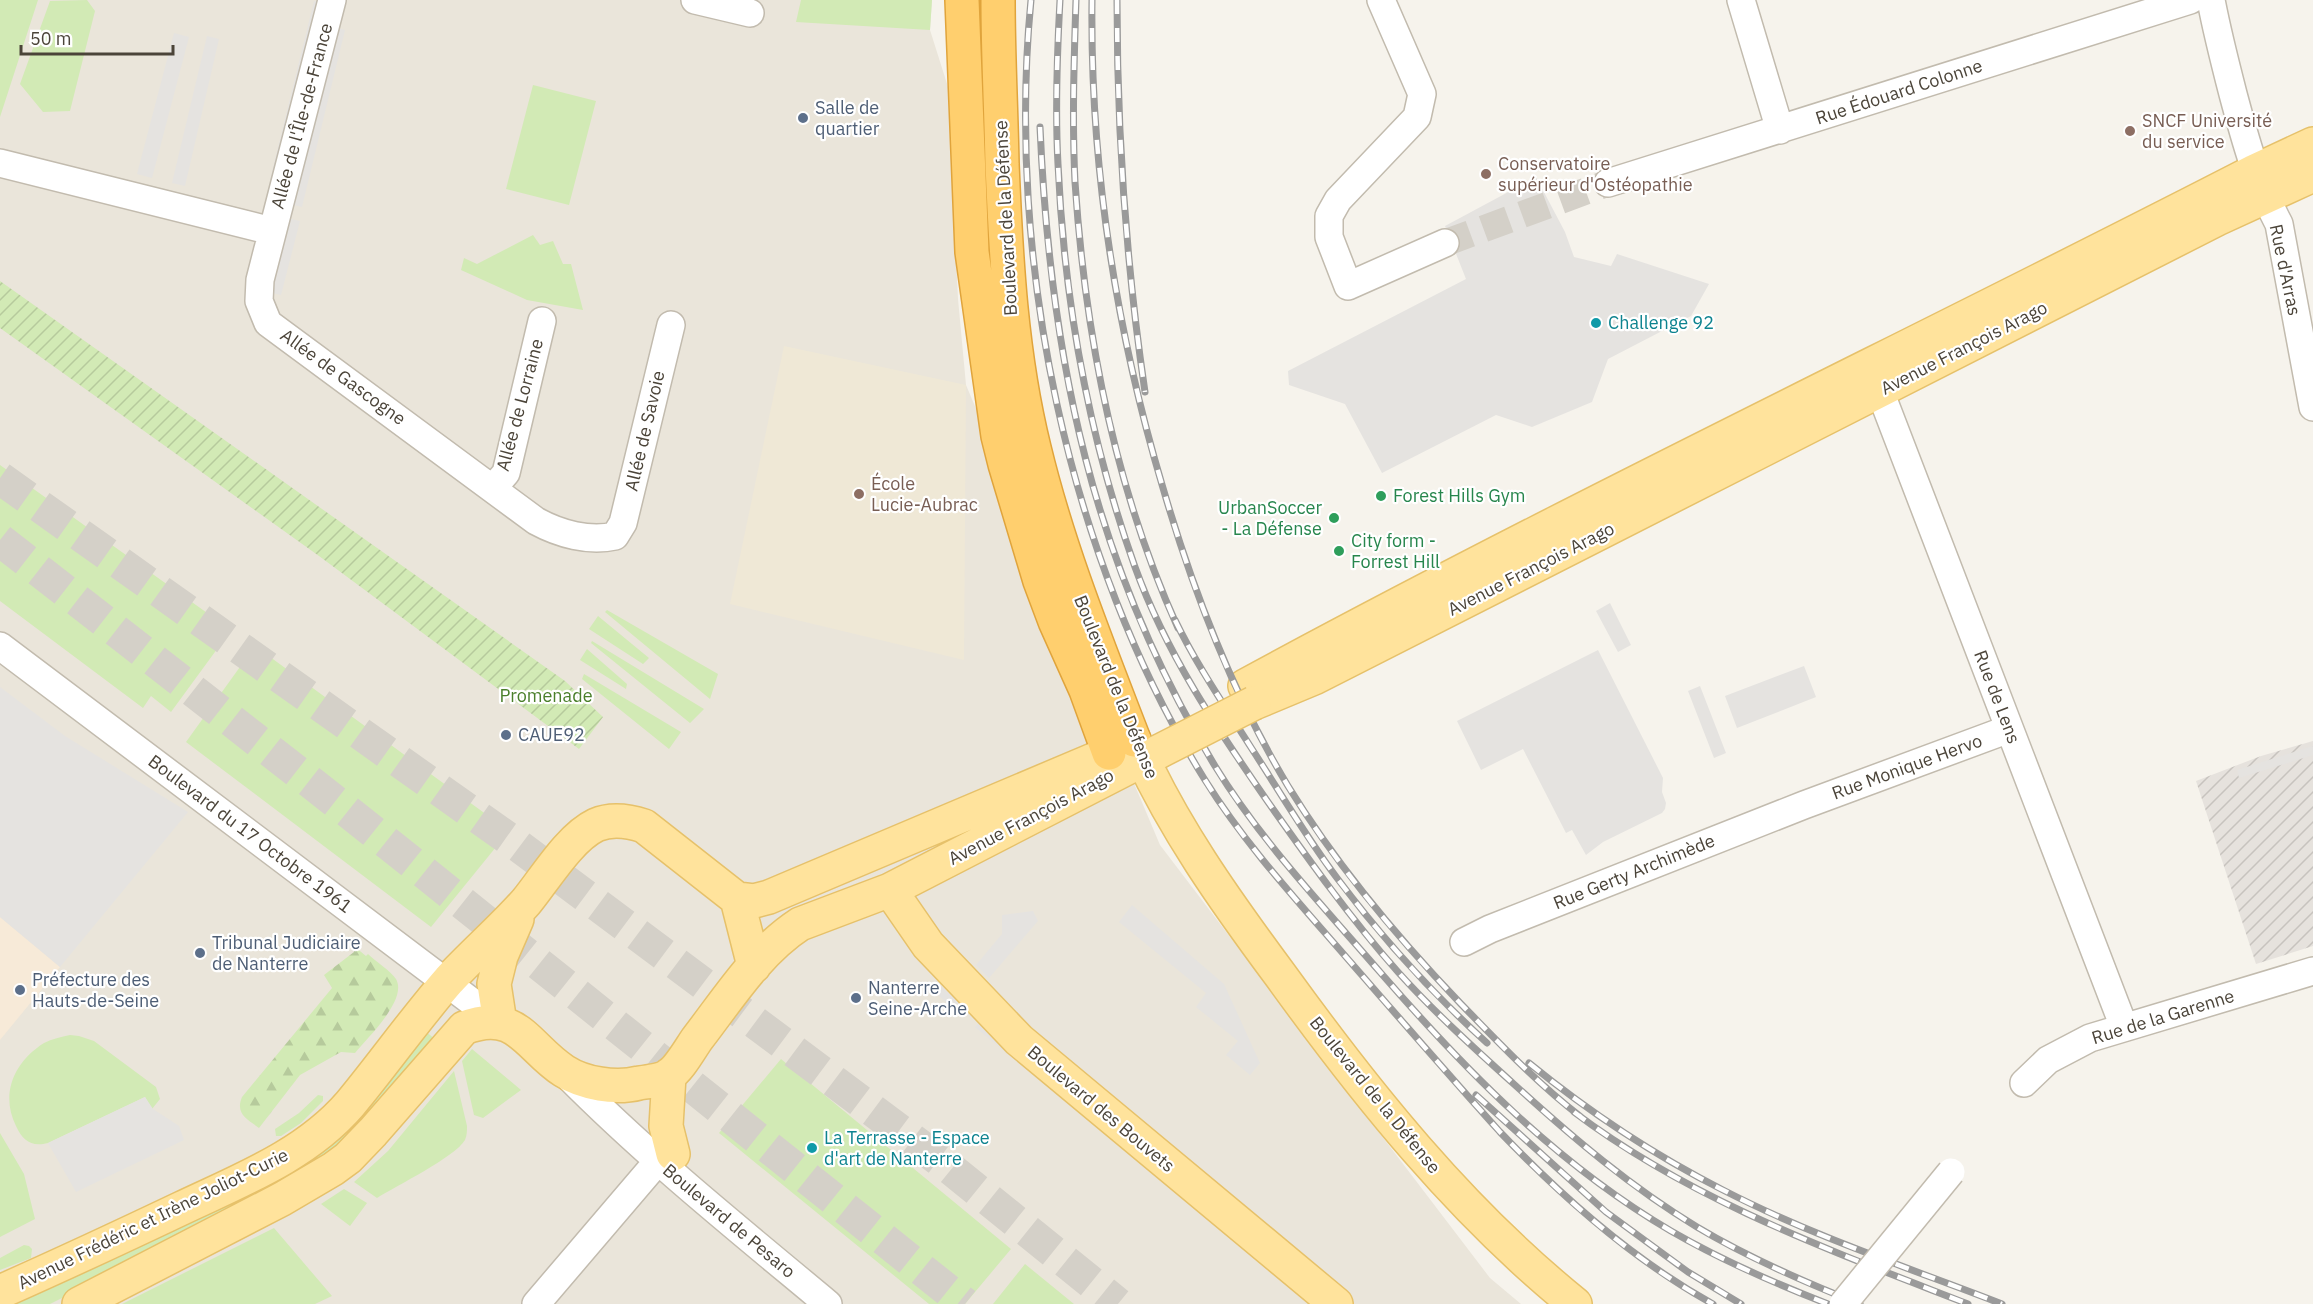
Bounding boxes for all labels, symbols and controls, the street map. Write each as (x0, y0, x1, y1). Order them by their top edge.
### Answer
scale bar (21, 18, 172, 56)
street label: Allée de l'Île-de-France (266, 20, 337, 211)
text: 50 m (30, 27, 72, 50)
street label: Rue Édouard Colonne (1812, 54, 1985, 129)
place label: Salle de quartier (815, 96, 880, 140)
place label: SNCF Université du service (2142, 109, 2272, 153)
marker: Salle de quartier (796, 111, 810, 125)
street label: Boulevard de la Défense (989, 119, 1022, 316)
marker: SNCF Université du service (2123, 124, 2137, 138)
place label: Conservatoire supérieur d'Ostéopathie (1498, 152, 1693, 196)
marker: Conservatoire supérieur d'Ostéopathie (1479, 167, 1493, 181)
street label: Rue d'Arras (2265, 222, 2306, 318)
street label: Avenue François Arago (1877, 296, 2051, 400)
place label: Challenge 92 (1608, 311, 1714, 334)
marker: Challenge 92 (1589, 316, 1603, 330)
street label: Allée de Gascogne (276, 323, 411, 430)
street label: Allée de Lorraine (491, 336, 548, 474)
street label: Allée de Savoie (619, 368, 670, 493)
place label: École Lucie-Aubrac (871, 472, 978, 516)
place label: Forest Hills Gym (1393, 484, 1525, 507)
marker: École Lucie-Aubrac (852, 487, 866, 501)
marker: Forest Hills Gym (1374, 489, 1388, 503)
place label: UrbanSoccer - La Défense (1218, 496, 1322, 540)
marker: UrbanSoccer - La Défense (1327, 511, 1341, 525)
street label: Avenue François Arago (1444, 517, 1618, 621)
place label: City form - Forrest Hill (1351, 529, 1440, 573)
marker: City form - Forrest Hill (1332, 544, 1346, 558)
street label: Boulevard de la Défense (1069, 592, 1164, 782)
street label: Rue de Lens (1969, 647, 2026, 747)
park label: Promenade (499, 684, 593, 707)
place label: CAUE92 (518, 723, 585, 746)
marker: CAUE92 (499, 728, 513, 742)
street label: Rue Monique Hervo (1829, 729, 1985, 804)
street label: Boulevard du 17 Octobre 1961 (144, 749, 357, 918)
street label: Avenue François Arago (944, 763, 1117, 870)
street label: Rue Gerty Archimède (1550, 829, 1718, 914)
place label: Tribunal Judiciaire de Nanterre (212, 931, 361, 975)
marker: Tribunal Judiciaire de Nanterre (193, 946, 207, 960)
place label: Préfecture des Hauts-de-Seine (32, 968, 159, 1012)
place label: Nanterre Seine-Arche (868, 976, 967, 1020)
marker: Préfecture des Hauts-de-Seine (13, 983, 27, 997)
street label: Rue de la Garenne (2089, 984, 2237, 1049)
marker: Nanterre Seine-Arche (849, 991, 863, 1005)
street label: Boulevard de la Défense (1305, 1011, 1446, 1178)
street label: Boulevard des Bouvets (1023, 1040, 1180, 1177)
place label: La Terrasse - Espace d'art de Nanterre (824, 1126, 990, 1170)
marker: La Terrasse - Espace d'art de Nanterre (805, 1141, 819, 1155)
street label: Avenue Frédéric et Irène Joliot-Curie (14, 1143, 292, 1294)
street label: Boulevard de Pesaro (658, 1158, 800, 1283)

